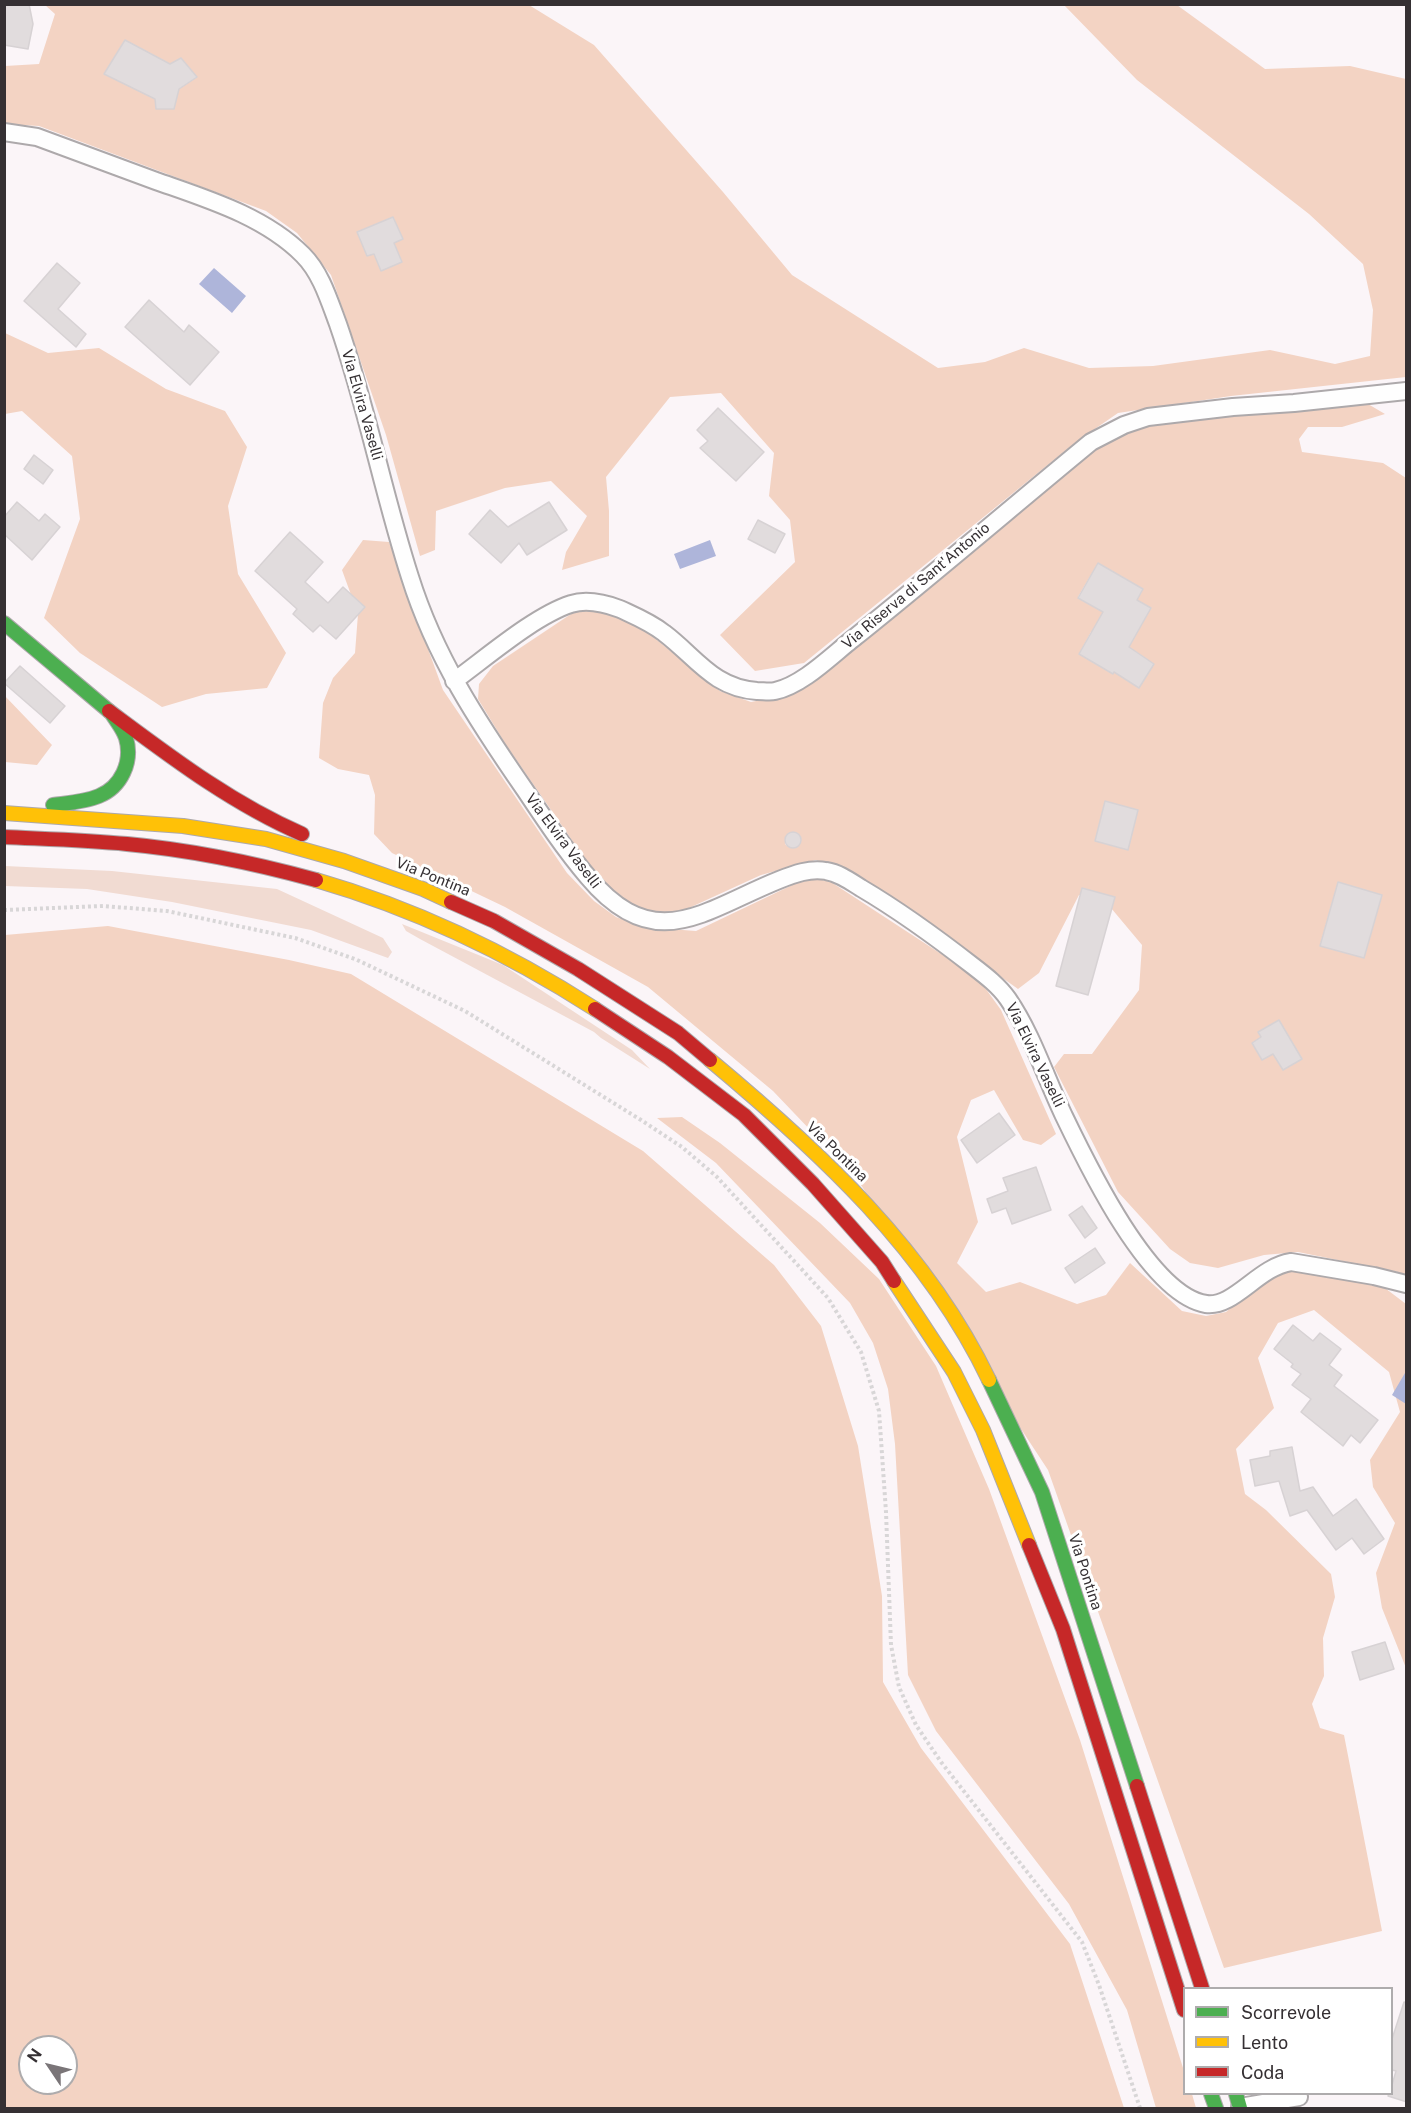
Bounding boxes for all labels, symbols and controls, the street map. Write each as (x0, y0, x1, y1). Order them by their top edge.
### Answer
street label: Via Elvira Vaselli (338, 348, 386, 462)
street label: Via Riserva di Sant'Antonio (839, 519, 993, 653)
street label: Via Elvira Vaselli (521, 790, 605, 892)
street label: Via Pontina (393, 854, 473, 900)
street label: Via Elvira Vaselli (1002, 1000, 1068, 1110)
street label: Via Pontina (802, 1118, 872, 1186)
street label: Via Pontina (1064, 1532, 1106, 1612)
legend (1183, 1987, 1393, 2095)
text: Scorrevole (1241, 2002, 1331, 2023)
text: Lento (1241, 2032, 1288, 2053)
north arrow (18, 2035, 78, 2095)
text: N (23, 2045, 46, 2066)
text: Coda (1241, 2062, 1284, 2083)

